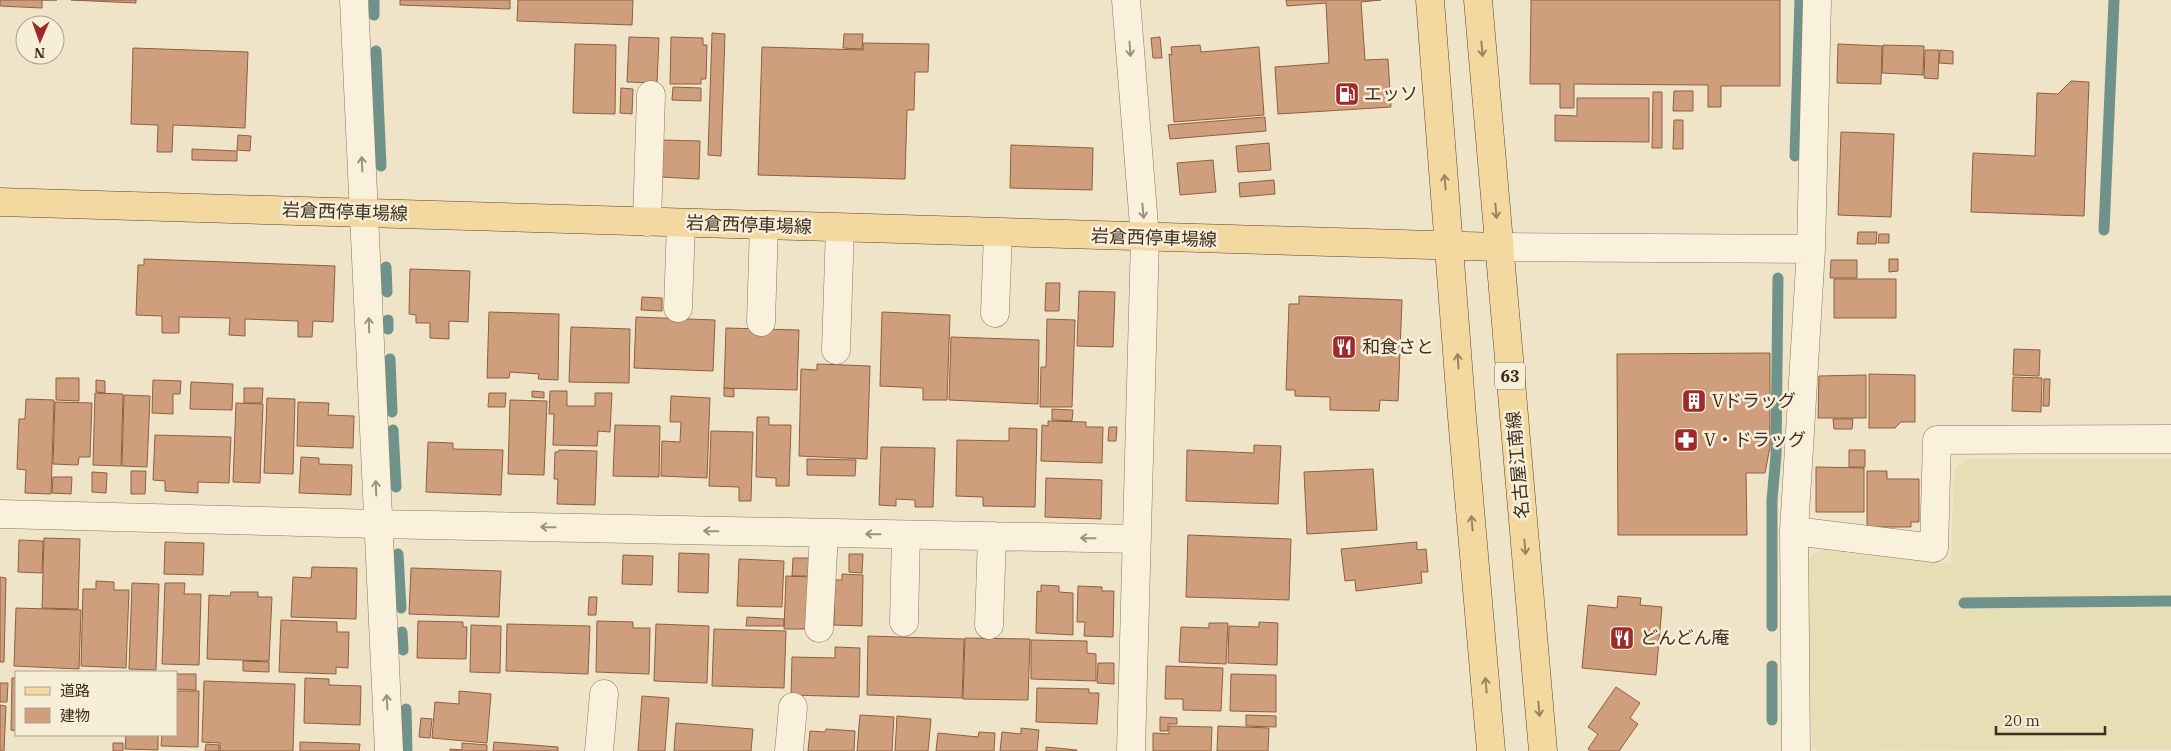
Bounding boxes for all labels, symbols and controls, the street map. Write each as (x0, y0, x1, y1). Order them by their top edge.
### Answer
north arrow (15, 15, 65, 65)
one-way arrow (1125, 40, 1135, 56)
one-way arrow (1477, 40, 1487, 56)
text: N (34, 44, 45, 62)
fuel station icon: エッソ (1334, 81, 1360, 107)
place label: エッソ (1364, 82, 1418, 105)
one-way arrow (358, 156, 367, 172)
one-way arrow (1440, 174, 1450, 190)
street label: 岩倉西停車場線 (282, 198, 408, 225)
one-way arrow (1138, 202, 1147, 218)
one-way arrow (1491, 202, 1500, 218)
street label: 岩倉西停車場線 (686, 211, 812, 238)
street label: 岩倉西停車場線 (1091, 224, 1217, 251)
one-way arrow (365, 317, 374, 333)
restaurant icon: 和食さと (1331, 334, 1357, 360)
place label: 和食さと (1362, 335, 1434, 358)
one-way arrow (1454, 353, 1463, 369)
road number: 63 (1495, 362, 1525, 390)
building icon: Vドラッグ (1681, 388, 1707, 414)
place label: Vドラッグ (1712, 389, 1796, 412)
street label: 名古屋江南線 (1501, 410, 1534, 520)
pharmacy icon: V・ドラッグ (1673, 427, 1699, 453)
place label: V・ドラッグ (1704, 428, 1806, 451)
one-way arrow (371, 480, 380, 496)
one-way arrow (1467, 515, 1476, 531)
one-way arrow (541, 523, 557, 532)
one-way arrow (703, 526, 720, 536)
one-way arrow (865, 529, 882, 539)
one-way arrow (1080, 533, 1096, 543)
one-way arrow (1520, 538, 1530, 554)
restaurant icon: どんどん庵 (1609, 625, 1635, 651)
place label: どんどん庵 (1640, 626, 1729, 649)
legend (15, 671, 178, 736)
one-way arrow (1481, 677, 1491, 693)
text: 道路 (60, 681, 90, 700)
one-way arrow (382, 695, 391, 711)
one-way arrow (1534, 700, 1544, 716)
scale bar (1996, 704, 2105, 736)
text: 建物 (60, 706, 90, 725)
text: 20 m (2004, 711, 2040, 730)

